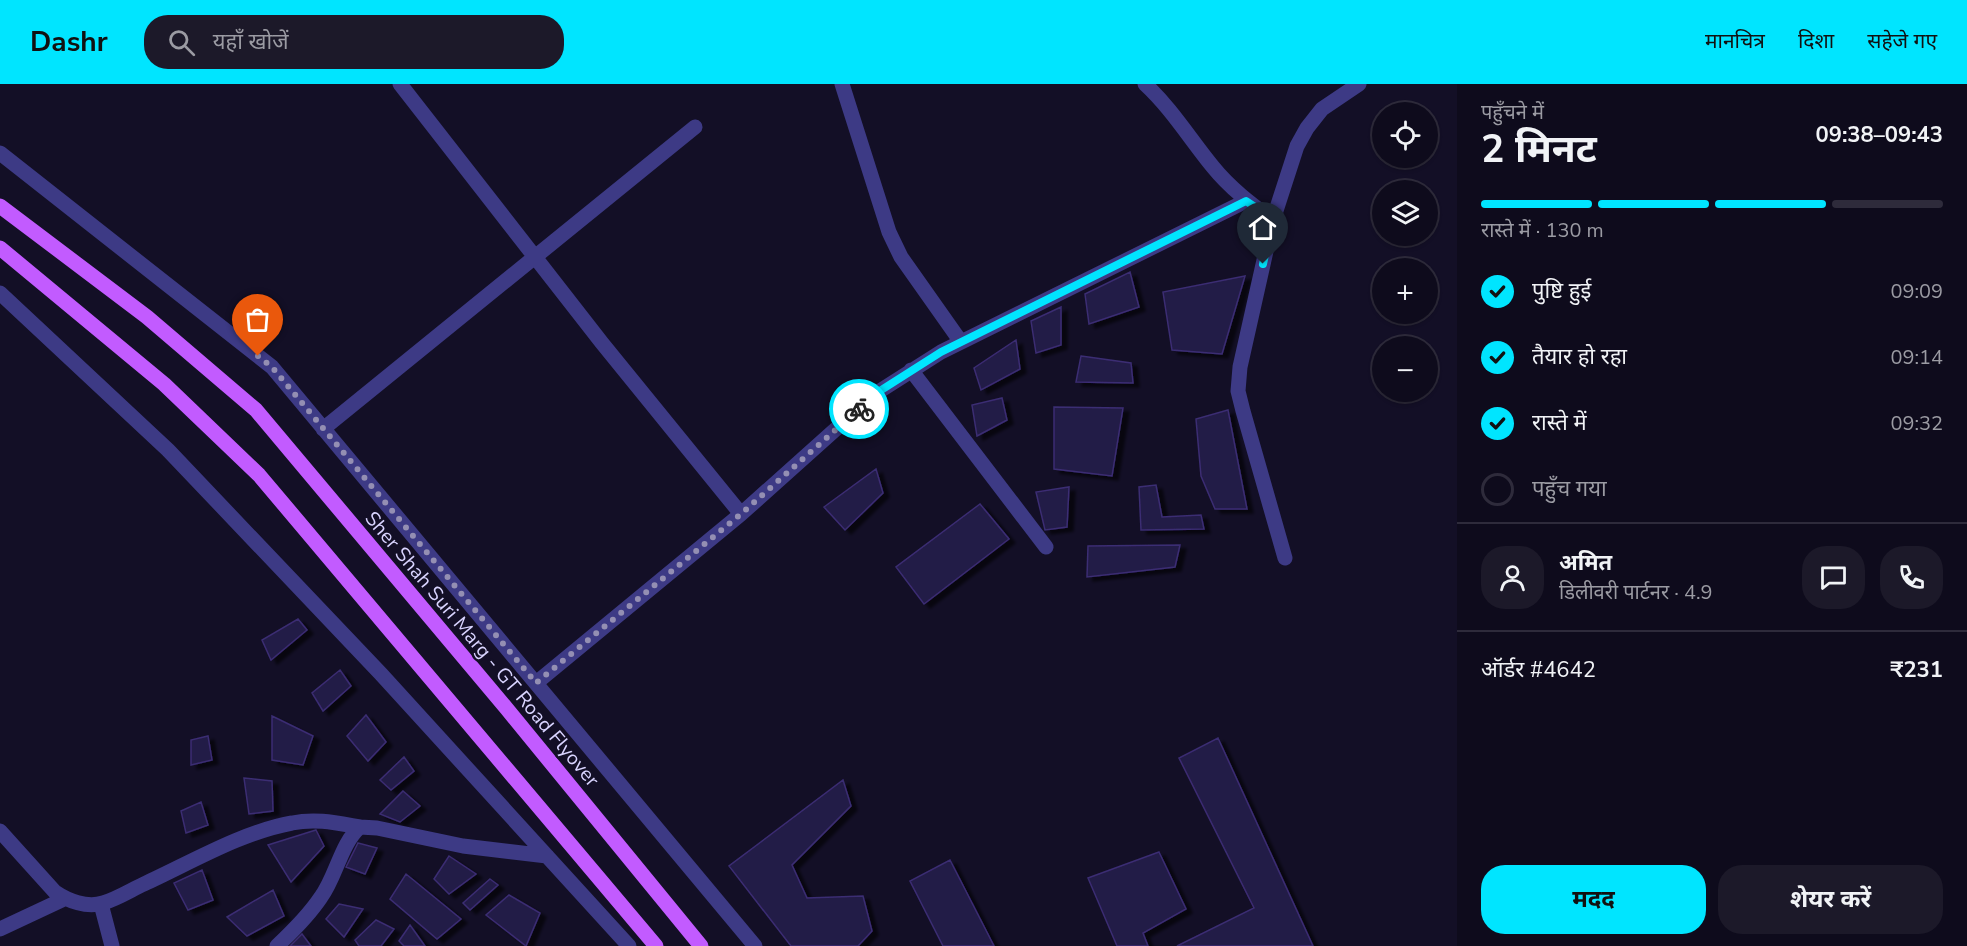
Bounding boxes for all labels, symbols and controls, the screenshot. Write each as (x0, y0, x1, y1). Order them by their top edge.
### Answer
search box (144, 15, 564, 69)
text: Dashr (30, 23, 108, 61)
icon: search (165, 26, 198, 59)
text: यहाँ खोजें (213, 27, 289, 57)
text: मानचित्र (1705, 27, 1765, 55)
text: दिशा (1798, 27, 1834, 55)
text: सहेजे गए (1867, 27, 1937, 55)
text: पहुँचने में (1481, 99, 1544, 126)
map controls (1372, 102, 1438, 402)
button: locate (1372, 102, 1438, 168)
text: 09:38–09:43 (1815, 120, 1943, 150)
text: 2 मिनट (1481, 123, 1597, 176)
button: layers (1372, 180, 1438, 246)
pin (1237, 202, 1288, 264)
icon: home (1246, 211, 1279, 244)
text: रास्ते में · 130 m (1481, 217, 1604, 244)
button: + (1372, 258, 1438, 324)
icon: check (1481, 275, 1514, 308)
text: पुष्टि हुई (1532, 276, 1591, 306)
text: 09:09 (1890, 278, 1943, 305)
pin (232, 294, 283, 356)
icon: bag (241, 303, 274, 336)
button: − (1372, 336, 1438, 402)
icon: check (1481, 341, 1514, 374)
text: तैयार हो रहा (1532, 342, 1627, 372)
text: 09:14 (1890, 344, 1943, 371)
courier (829, 379, 889, 439)
icon: bike (843, 393, 876, 426)
icon: check (1481, 407, 1514, 440)
text: रास्ते में (1532, 408, 1587, 438)
text: 09:32 (1890, 410, 1943, 437)
text: पहुँच गया (1532, 474, 1607, 504)
street label: Sher Shah Suri Marg - GT Road Flyover (359, 506, 605, 792)
button: person (1481, 546, 1544, 609)
button: chat (1802, 546, 1865, 609)
button: phone (1880, 546, 1943, 609)
text: अमित (1559, 548, 1612, 578)
text: डिलीवरी पार्टनर · 4.9 (1559, 579, 1713, 606)
text: ऑर्डर #4642 (1481, 655, 1596, 685)
text: ₹231 (1890, 655, 1943, 685)
button: मदद (1481, 865, 1706, 934)
button: शेयर करें (1718, 865, 1943, 934)

